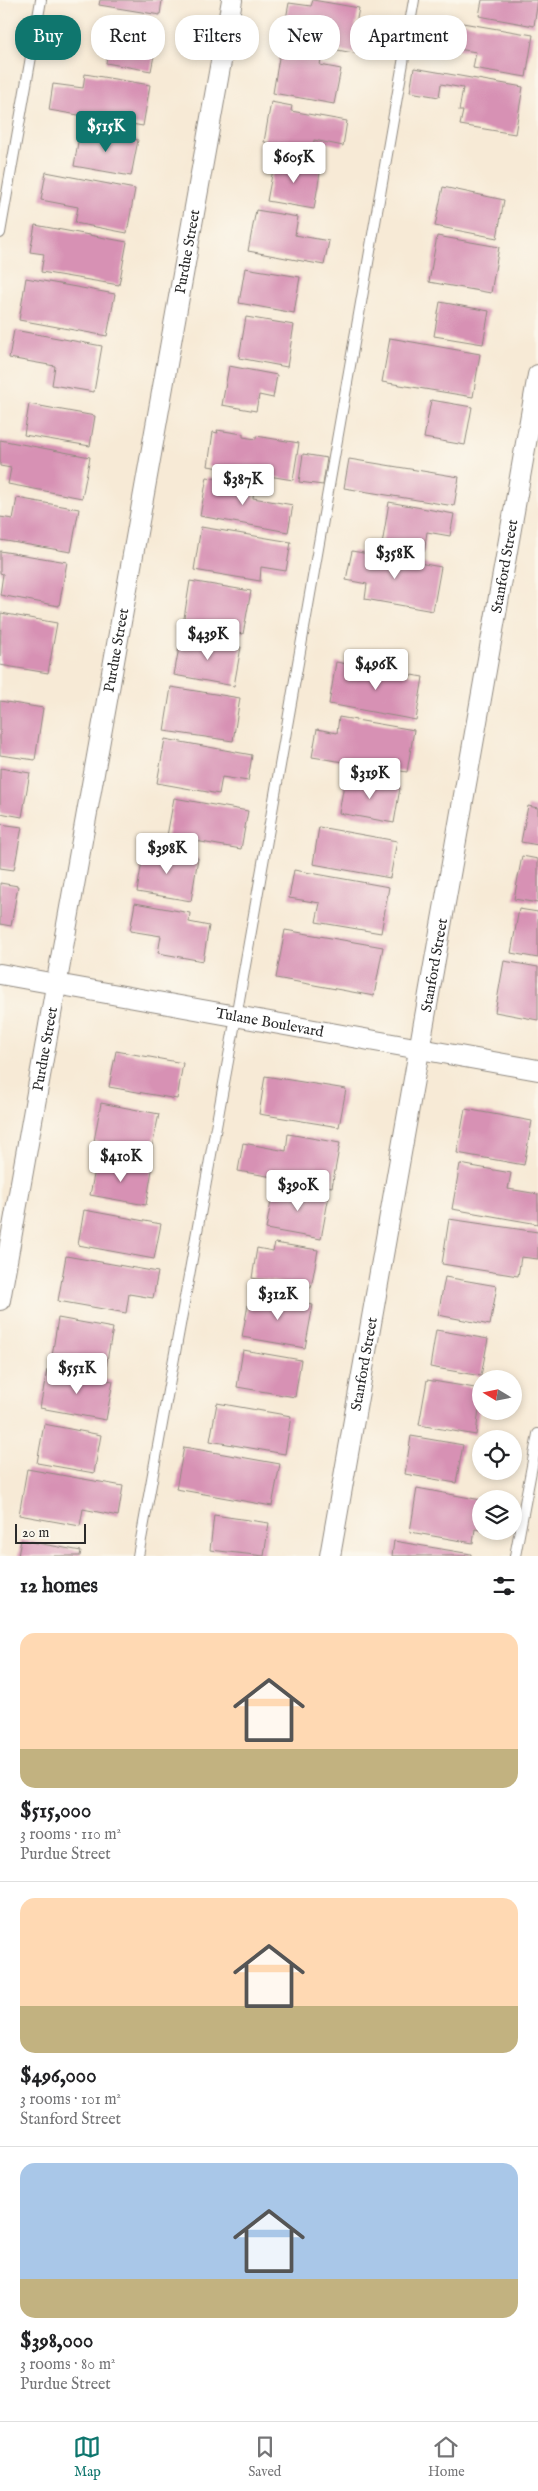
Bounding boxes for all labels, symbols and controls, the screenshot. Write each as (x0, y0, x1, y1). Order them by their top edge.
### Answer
chip: Buy (15, 15, 81, 60)
chip: Rent (91, 15, 165, 60)
chip: Filters (175, 15, 259, 60)
chip: New (269, 15, 340, 60)
chip: Apartment (350, 15, 467, 60)
pin: $515K (71, 110, 141, 153)
text: $515K (87, 117, 125, 137)
pin: $605K (259, 142, 329, 184)
text: $605K (274, 148, 314, 168)
street label: Purdue Street (170, 208, 204, 295)
pin: $387K (208, 464, 278, 506)
text: $387K (223, 470, 263, 490)
street label: Stanford Street (487, 518, 522, 615)
pin: $358K (360, 538, 430, 580)
text: $358K (376, 544, 414, 564)
street label: Purdue Street (99, 607, 133, 694)
pin: $439K (173, 618, 243, 661)
text: $439K (187, 625, 229, 645)
pin: $496K (341, 648, 411, 691)
text: $496K (355, 655, 397, 675)
pin: $319K (335, 758, 405, 800)
text: $319K (350, 764, 390, 784)
pin: $398K (132, 832, 202, 875)
text: $398K (147, 839, 187, 859)
street label: Stanford Street (416, 917, 452, 1013)
street label: Tulane Boulevard (214, 1003, 326, 1041)
street label: Purdue Street (28, 1005, 62, 1093)
pin: $410K (86, 1140, 156, 1183)
text: $410K (100, 1147, 142, 1167)
pin: $390K (263, 1170, 333, 1212)
text: $390K (277, 1176, 319, 1196)
pin: $312K (243, 1278, 313, 1321)
text: $312K (258, 1285, 298, 1305)
street label: Stanford Street (346, 1316, 381, 1412)
pin: $551K (42, 1352, 112, 1395)
text: $551K (58, 1359, 96, 1379)
north arrow (472, 1370, 522, 1420)
map controls (472, 1370, 522, 1540)
button: locate (472, 1430, 522, 1480)
button: layers (472, 1490, 522, 1540)
scale bar (15, 1521, 86, 1544)
text: 20 m (22, 1524, 49, 1542)
icon: filters (490, 1572, 518, 1600)
text: 12 homes (20, 1573, 98, 1600)
icon: home (224, 1665, 314, 1755)
text: $515,000 (20, 1798, 91, 1825)
text: 3 rooms · 110 m² (20, 1825, 121, 1845)
text: Purdue Street (20, 1845, 111, 1865)
icon: home (224, 1931, 314, 2021)
text: $496,000 (20, 2063, 96, 2090)
text: 3 rooms · 101 m² (20, 2090, 121, 2110)
text: Stanford Street (20, 2110, 121, 2130)
icon: home (224, 2196, 314, 2286)
text: $398,000 (20, 2328, 93, 2355)
text: 3 rooms · 80 m² (20, 2355, 116, 2375)
text: Purdue Street (20, 2375, 111, 2395)
tab: Map (73, 2433, 101, 2481)
tab: Saved (248, 2433, 281, 2481)
tab: Home (428, 2433, 465, 2481)

